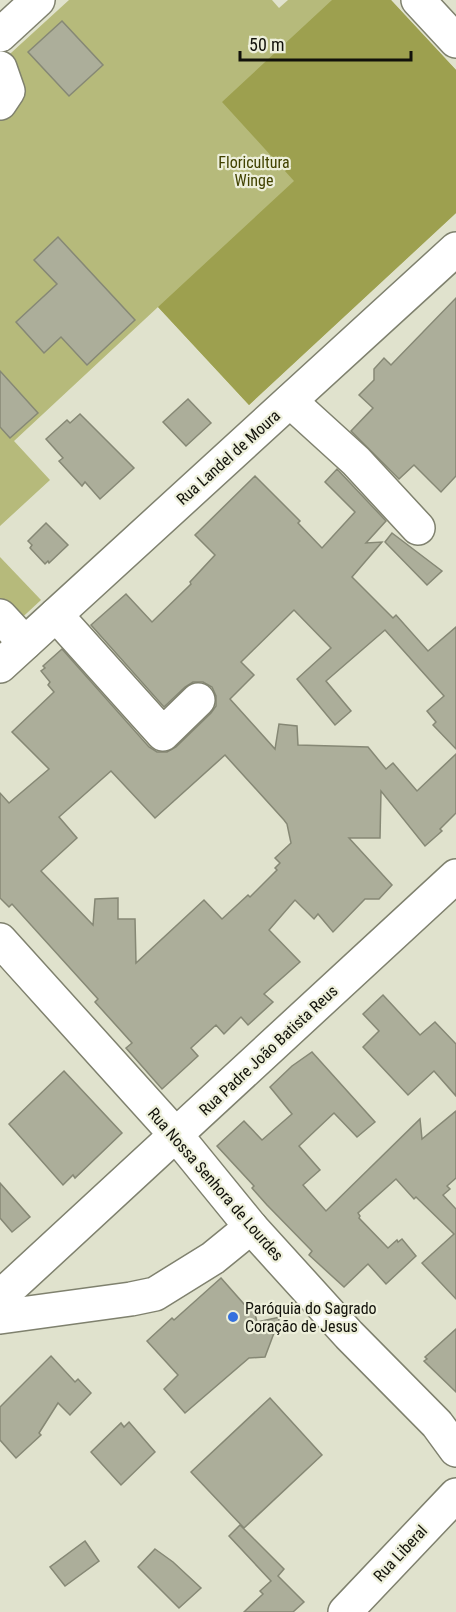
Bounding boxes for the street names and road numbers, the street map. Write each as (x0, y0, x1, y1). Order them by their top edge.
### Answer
street label: Rua Landel de Moura (173, 406, 284, 509)
street label: Rua Padre João Batista Reus (195, 981, 341, 1119)
street label: Rua Nossa Senhora de Lourdes (144, 1104, 287, 1265)
street label: Rua Liberal (369, 1521, 431, 1585)

